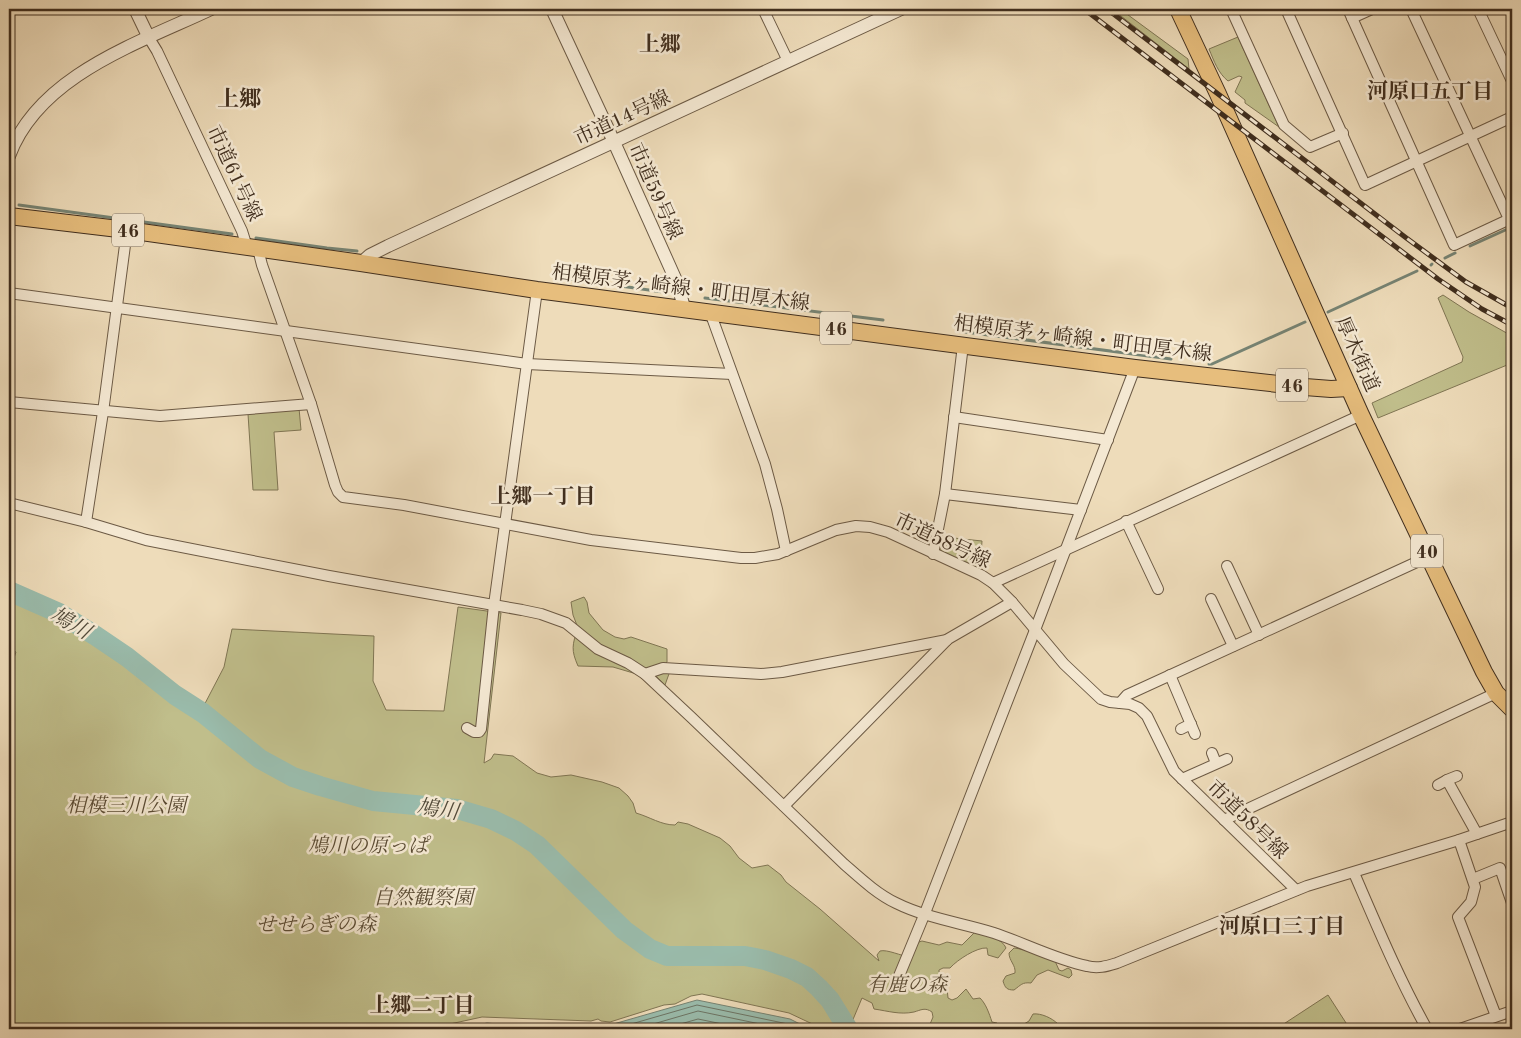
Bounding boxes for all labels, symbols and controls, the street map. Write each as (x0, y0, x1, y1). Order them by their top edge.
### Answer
district label: 上郷 (639, 33, 681, 56)
district label: 河原口五丁目 (1367, 79, 1493, 103)
street label: 市道14号線 (571, 86, 674, 150)
district label: 上郷 (217, 87, 262, 111)
street label: 市道61号線 (202, 122, 266, 225)
street label: 市道59号線 (624, 140, 686, 243)
road number: 46 (112, 214, 144, 246)
street label: 相模原茅ヶ崎線・町田厚木線 (551, 261, 811, 315)
road number: 46 (820, 312, 852, 344)
street label: 相模原茅ヶ崎線・町田厚木線 (953, 312, 1213, 366)
street label: 厚木街道 (1331, 313, 1383, 395)
road number: 46 (1276, 368, 1308, 402)
district label: 上郷一丁目 (491, 485, 596, 508)
street label: 市道58号線 (891, 509, 994, 573)
road number: 40 (1411, 534, 1443, 568)
water label: 鳩川 (47, 603, 96, 645)
street label: 市道58号線 (1203, 776, 1292, 863)
park label: 相模三川公園 (66, 795, 189, 817)
water label: 鳩川 (416, 795, 462, 824)
park label: 鳩川の原っぱ (308, 835, 432, 857)
park label: 自然観察園 (373, 887, 476, 909)
park label: せせらぎの森 (256, 914, 378, 936)
district label: 河原口三丁目 (1219, 914, 1345, 938)
park label: 有鹿の森 (867, 974, 949, 996)
district label: 上郷二丁目 (370, 994, 475, 1017)

